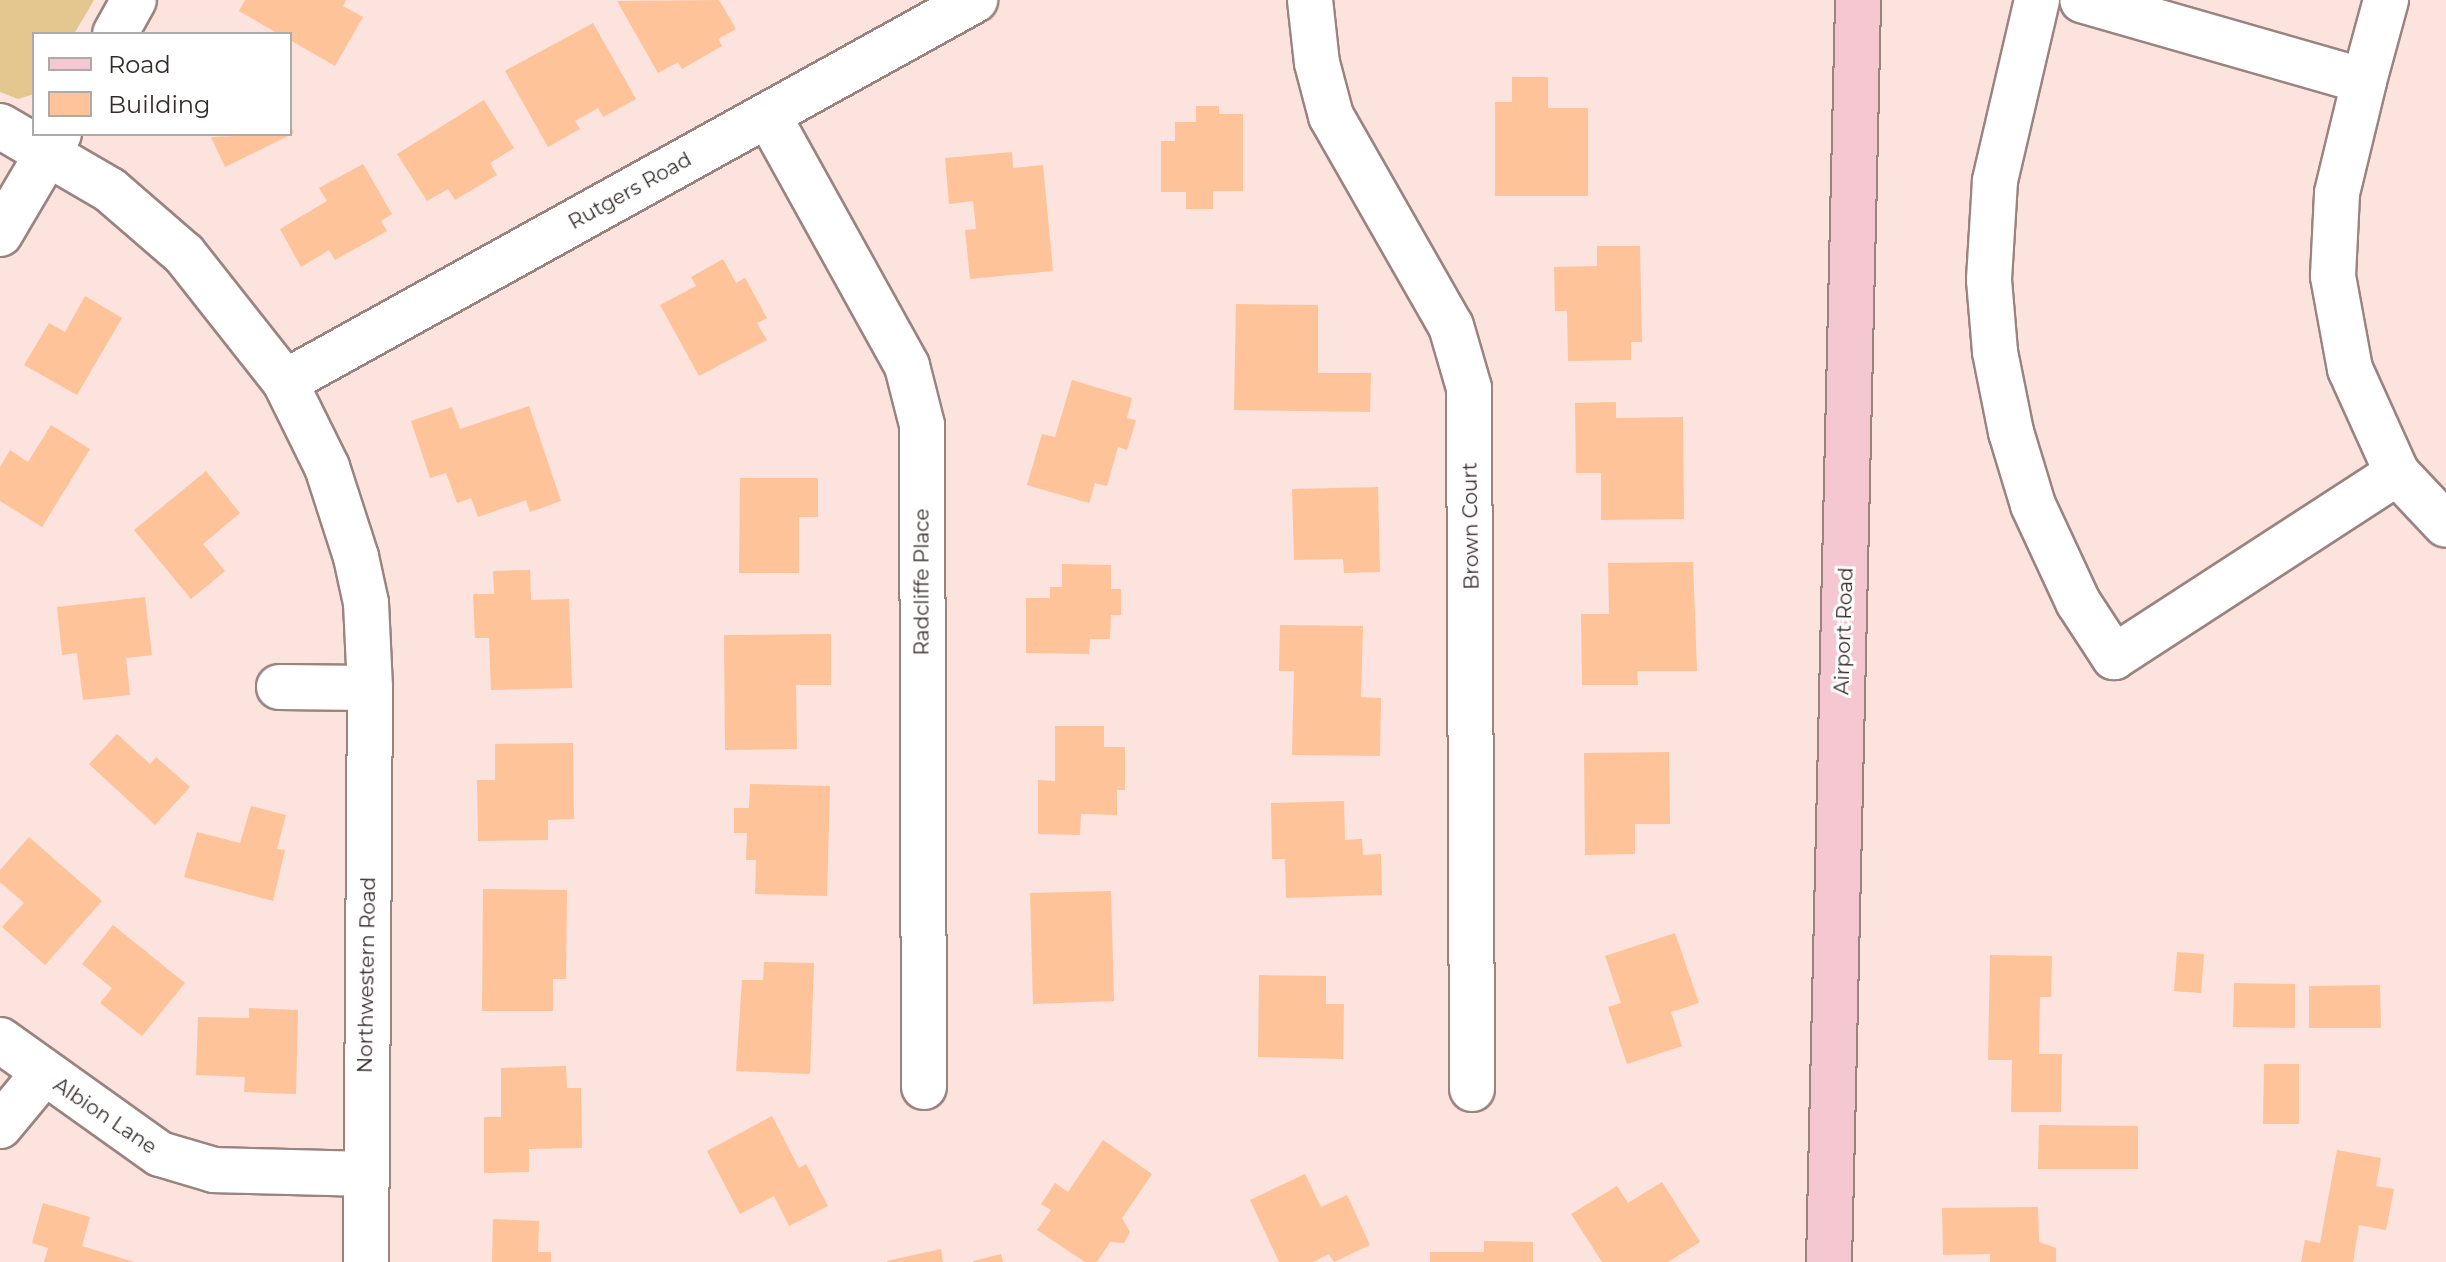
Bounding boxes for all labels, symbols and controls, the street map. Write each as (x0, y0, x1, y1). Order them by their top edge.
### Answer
legend (32, 32, 292, 136)
text: Road (108, 50, 171, 79)
text: Building (108, 90, 211, 119)
street label: Rutgers Road (564, 147, 696, 235)
street label: Brown Court (1458, 462, 1484, 590)
street label: Radcliffe Place (910, 508, 934, 656)
street label: Airport Road (1830, 567, 1858, 695)
street label: Northwestern Road (353, 877, 381, 1073)
street label: Albion Lane (49, 1073, 161, 1159)

